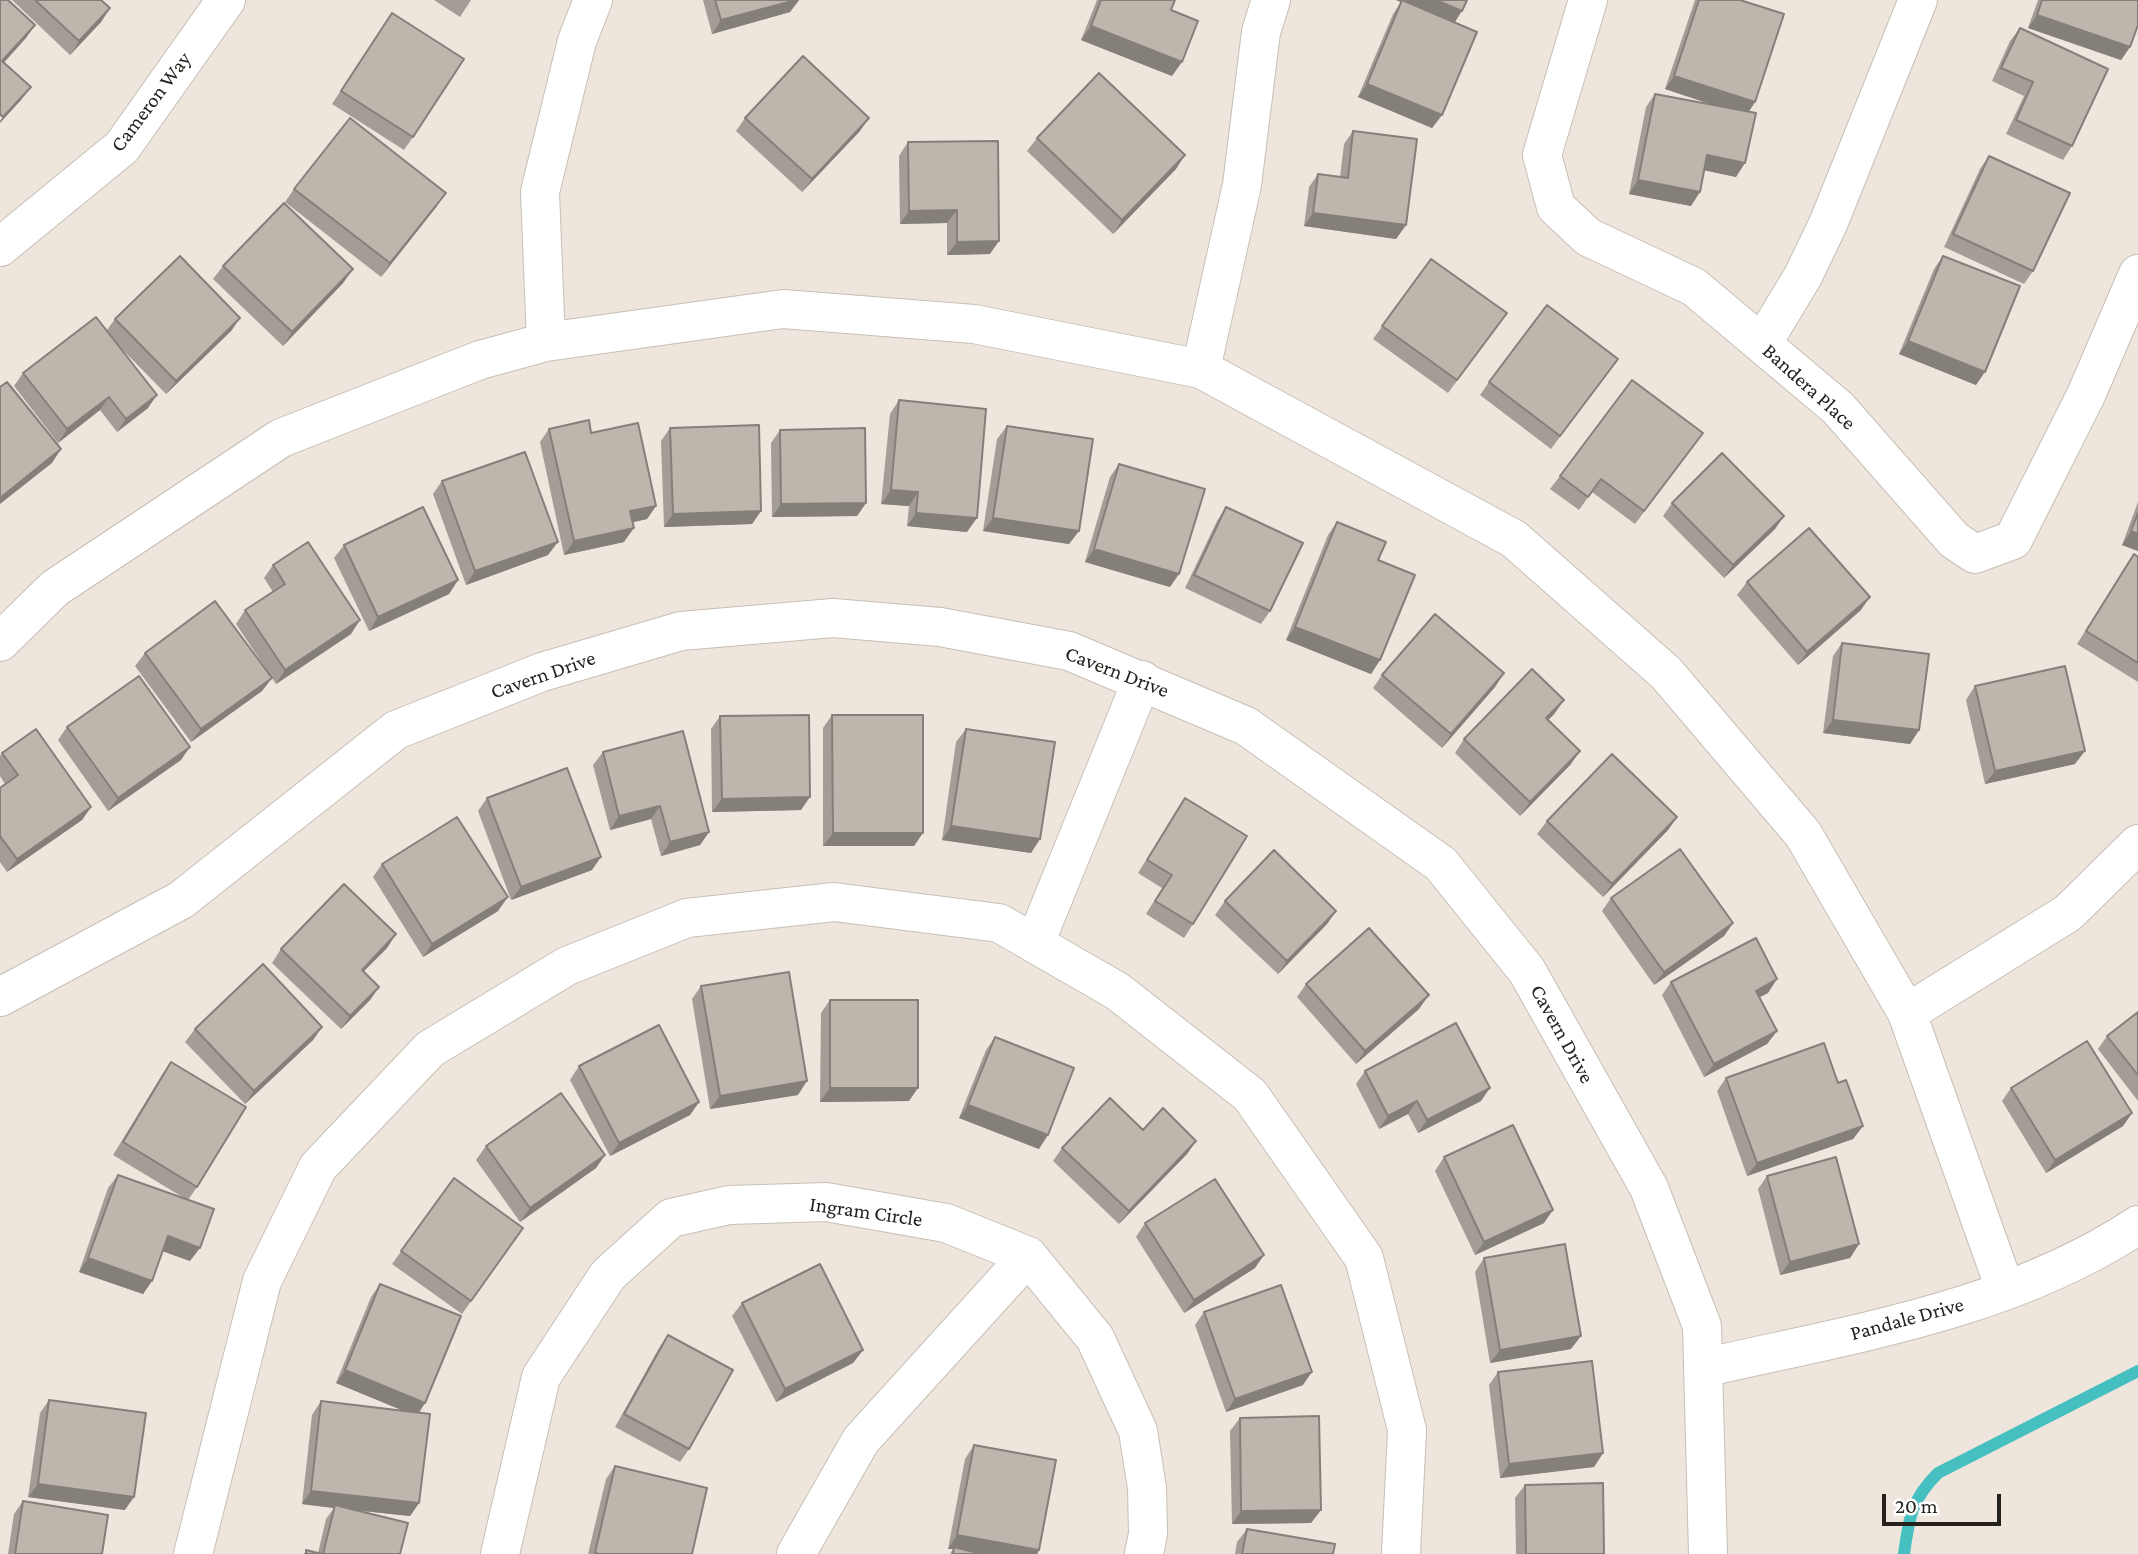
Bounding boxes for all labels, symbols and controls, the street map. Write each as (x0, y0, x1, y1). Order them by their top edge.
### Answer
street label: Cameron Way (105, 47, 197, 157)
street label: Bandera Place (1757, 338, 1861, 436)
street label: Cavern Drive (1062, 641, 1172, 703)
street label: Cavern Drive (487, 645, 599, 705)
street label: Cavern Drive (1525, 980, 1599, 1088)
street label: Ingram Circle (808, 1192, 924, 1232)
street label: Pandale Drive (1848, 1292, 1966, 1346)
scale bar (1886, 1480, 2005, 1524)
text: 20 m (1895, 1494, 1938, 1518)

